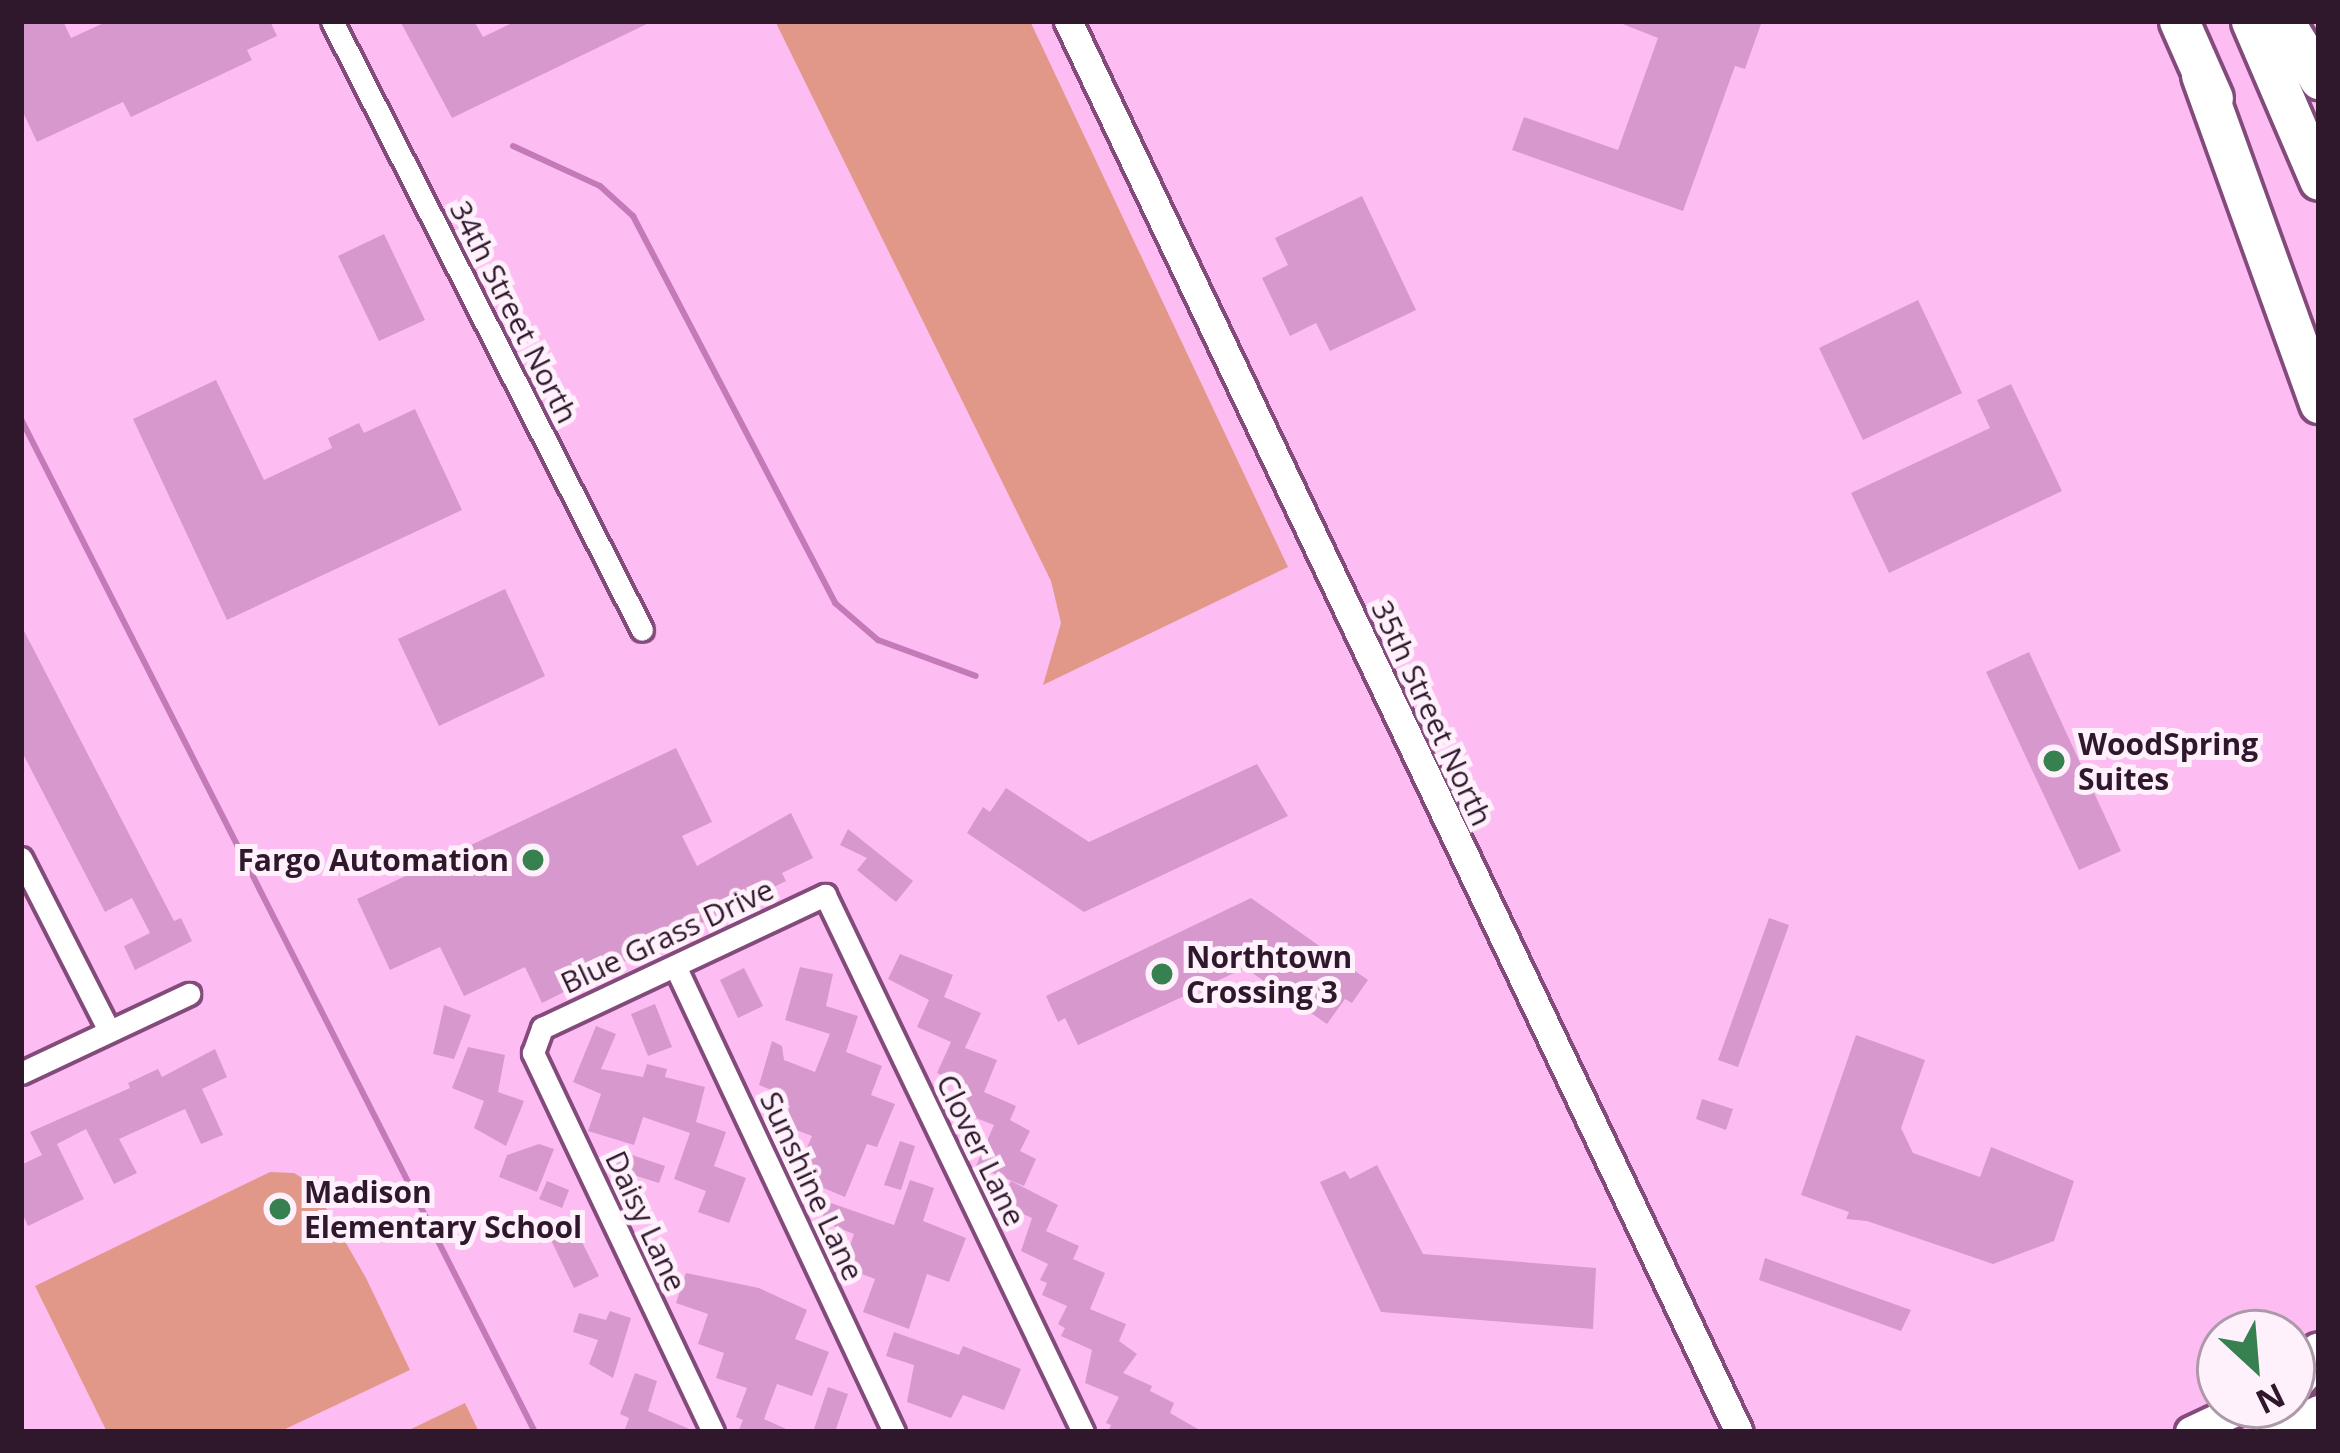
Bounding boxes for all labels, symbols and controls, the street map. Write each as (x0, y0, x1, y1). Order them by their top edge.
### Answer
street label: 34th Street North (442, 195, 586, 429)
street label: 35th Street North (1364, 594, 1500, 832)
place label: WoodSpring Suites (2078, 726, 2258, 796)
marker: WoodSpring Suites (2041, 748, 2067, 774)
place label: Fargo Automation (237, 842, 509, 878)
marker: Fargo Automation (520, 847, 546, 873)
street label: Blue Grass Drive (555, 871, 779, 1001)
place label: Northtown Crossing 3 (1186, 939, 1352, 1010)
marker: Northtown Crossing 3 (1149, 961, 1175, 987)
street label: Clover Lane (929, 1068, 1033, 1232)
street label: Sunshine Lane (753, 1086, 871, 1286)
street label: Daisy Lane (598, 1145, 694, 1297)
place label: Madison Elementary School (304, 1174, 582, 1244)
marker: Madison Elementary School (267, 1196, 293, 1222)
north arrow (2196, 1309, 2316, 1429)
text: N (2249, 1373, 2293, 1425)

